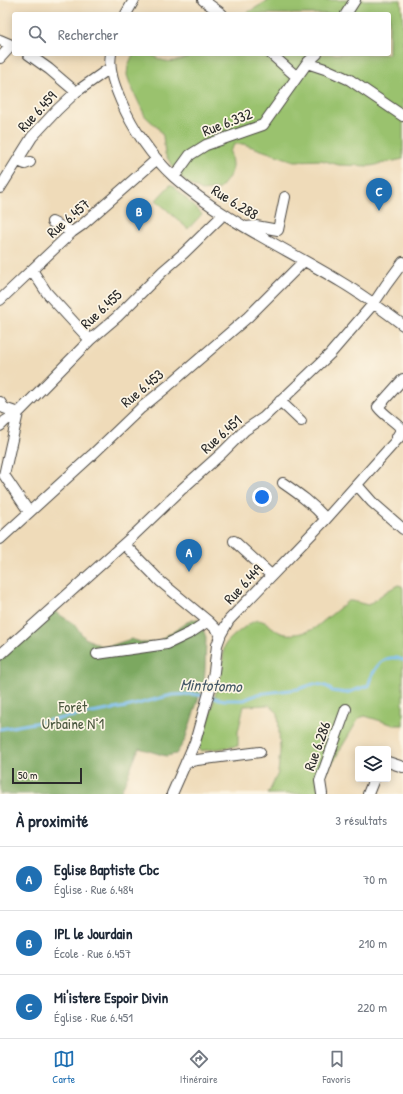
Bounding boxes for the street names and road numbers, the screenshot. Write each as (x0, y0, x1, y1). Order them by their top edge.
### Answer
street label: Rue 6.459 (13, 86, 62, 136)
street label: Rue 6.332 (199, 103, 255, 141)
street label: Rue 6.288 (208, 179, 262, 225)
street label: Rue 6.457 (42, 193, 94, 243)
street label: Rue 6.455 (76, 284, 127, 334)
street label: Rue 6.453 (116, 364, 168, 412)
street label: Rue 6.451 (196, 410, 246, 458)
street label: Rue 6.449 (219, 559, 267, 609)
street label: Rue 6.286 (298, 718, 336, 774)

